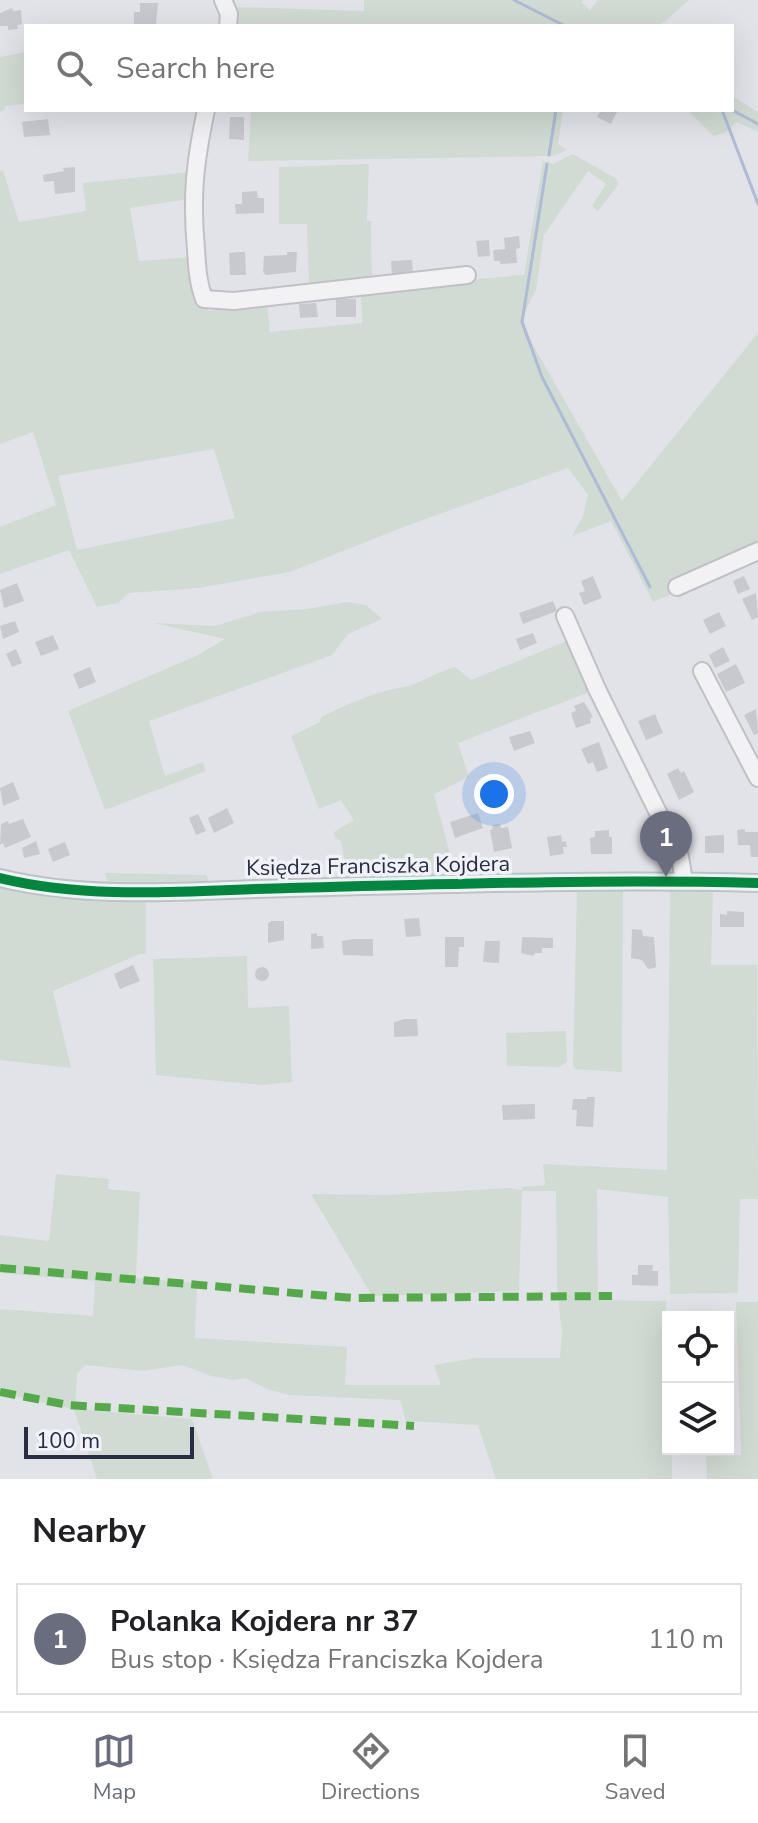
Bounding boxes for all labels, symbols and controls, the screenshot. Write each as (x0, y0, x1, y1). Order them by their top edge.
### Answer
search box (24, 24, 734, 112)
icon: search (52, 46, 96, 90)
text: Search here (116, 48, 275, 89)
your location (474, 774, 514, 814)
pin: 1 (640, 811, 692, 877)
street label: Księdza Franciszka Kojdera (246, 849, 510, 883)
map controls (662, 1311, 734, 1455)
button: locate (662, 1311, 734, 1383)
button: layers (662, 1383, 734, 1455)
scale bar (24, 1423, 194, 1459)
text: 100 m (36, 1426, 100, 1456)
text: Nearby (32, 1508, 146, 1554)
text: Polanka Kojdera nr 37 (110, 1601, 418, 1642)
text: 1 (52, 1622, 68, 1657)
text: 110 m (648, 1622, 724, 1657)
text: Bus stop · Księdza Franciszka Kojdera (110, 1642, 544, 1677)
tab: Map (92, 1729, 136, 1807)
tab: Directions (321, 1729, 420, 1807)
tab: Saved (605, 1729, 666, 1807)

